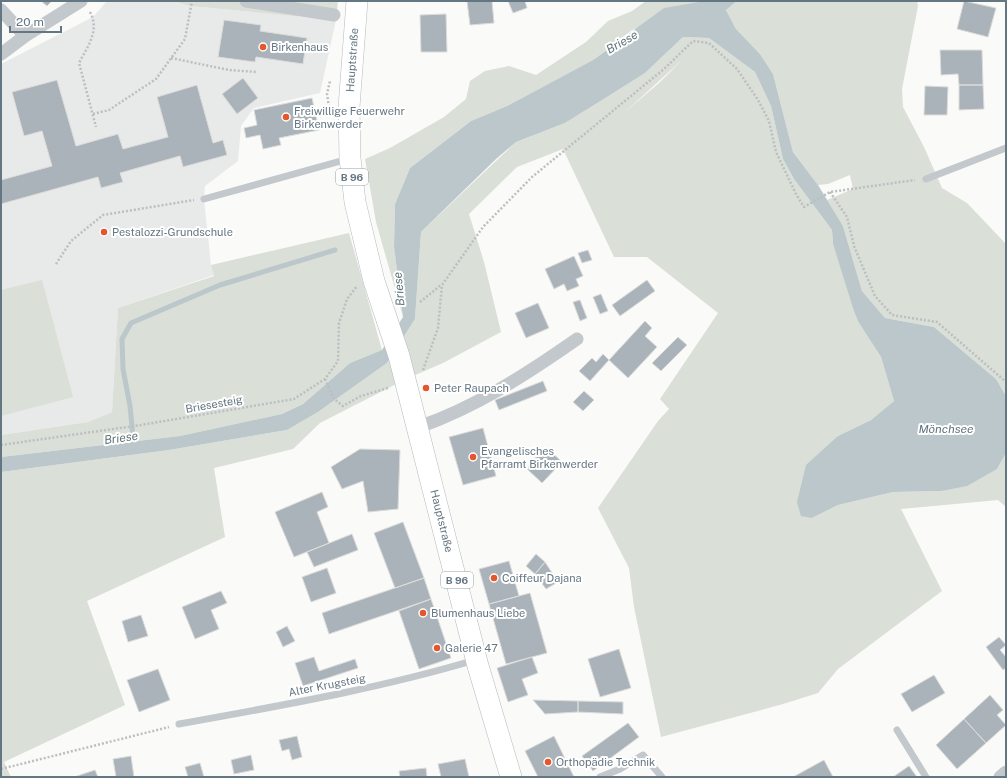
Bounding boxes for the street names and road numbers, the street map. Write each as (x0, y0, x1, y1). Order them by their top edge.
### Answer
street label: Hauptstraße (344, 28, 360, 92)
road number: B 96 (336, 169, 368, 185)
street label: Briesesteig (185, 393, 244, 415)
street label: Hauptstraße (428, 488, 456, 554)
road number: B 96 (441, 572, 473, 588)
street label: Alter Krugsteig (287, 672, 367, 698)

